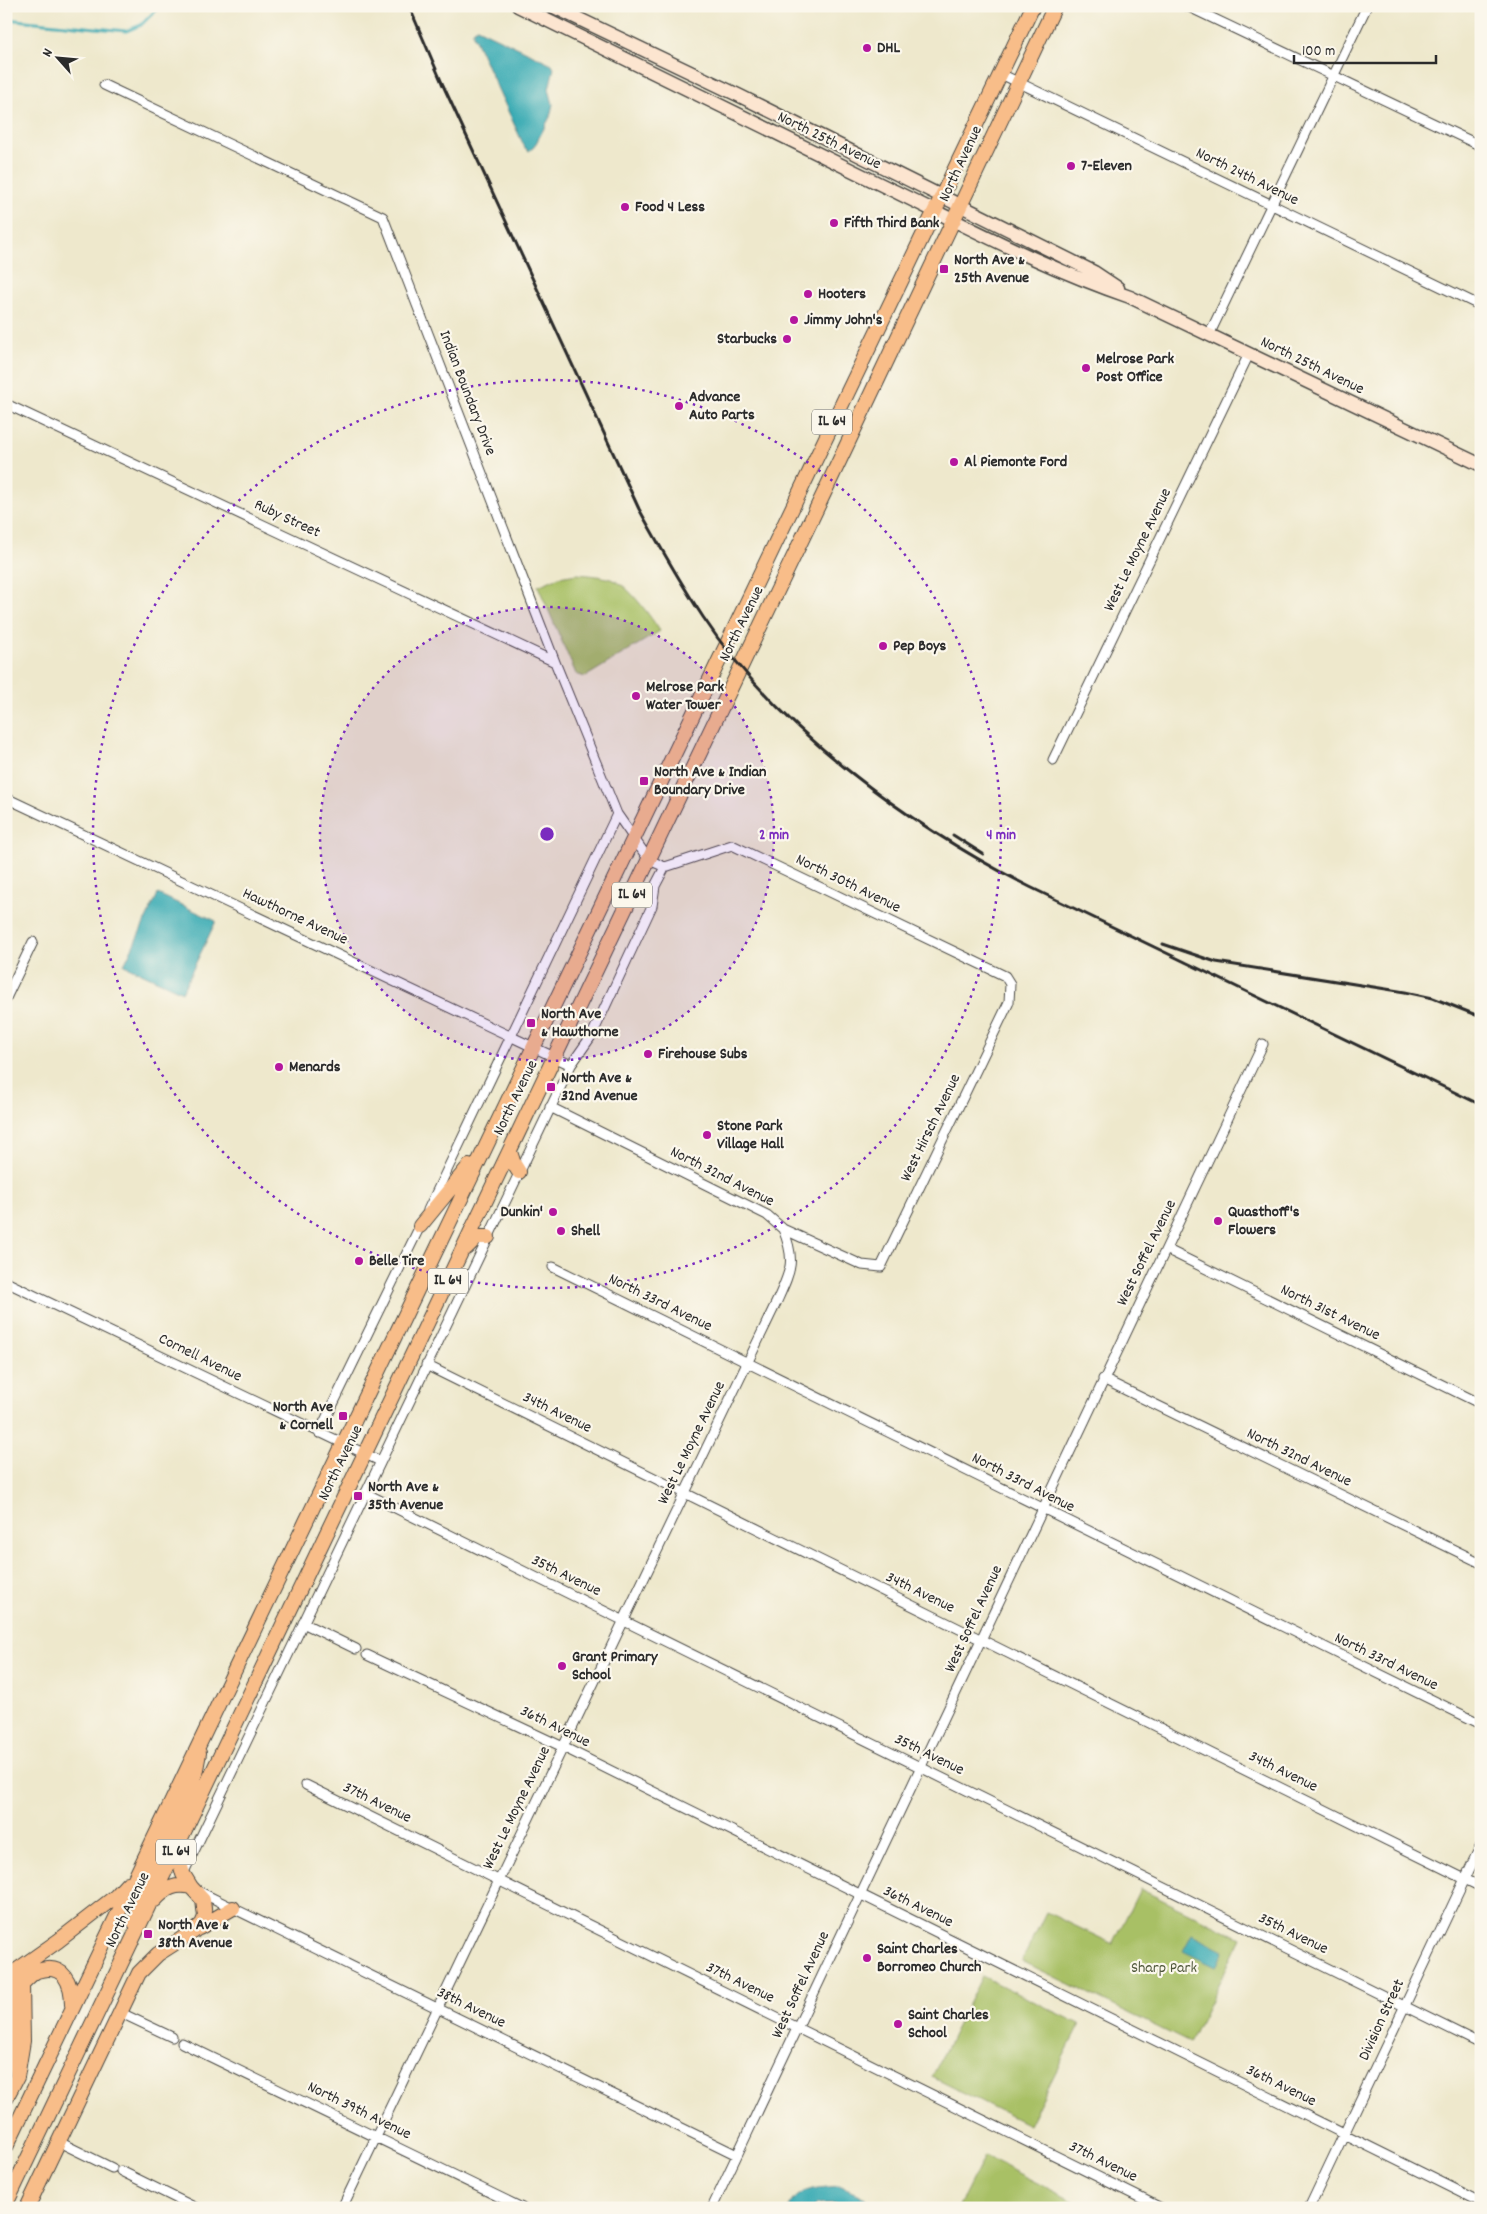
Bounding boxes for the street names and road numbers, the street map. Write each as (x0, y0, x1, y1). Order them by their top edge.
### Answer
street label: North 25th Avenue (773, 106, 885, 176)
street label: North Avenue (933, 122, 989, 206)
street label: North 24th Avenue (1192, 142, 1302, 212)
street label: Indian Boundary Drive (433, 327, 501, 459)
street label: North 25th Avenue (1256, 331, 1368, 401)
road number: IL 64 (812, 410, 852, 434)
street label: West Le Moyne Avenue (1098, 484, 1178, 616)
street label: Ruby Street (250, 494, 324, 544)
street label: North Avenue (714, 582, 770, 666)
street label: North 30th Avenue (792, 849, 904, 919)
street label: Hawthorne Avenue (238, 882, 352, 952)
road number: IL 64 (612, 882, 652, 908)
street label: North Avenue (488, 1056, 544, 1140)
street label: West Hirsch Avenue (895, 1070, 967, 1186)
street label: North 32nd Avenue (666, 1141, 778, 1213)
street label: West Soffel Avenue (1111, 1196, 1183, 1310)
road number: IL 64 (428, 1268, 468, 1294)
street label: North 33rd Avenue (604, 1268, 716, 1338)
street label: North 31st Avenue (1276, 1279, 1384, 1347)
street label: Cornell Avenue (154, 1328, 246, 1388)
street label: West Le Moyne Avenue (652, 1377, 732, 1509)
street label: 34th Avenue (519, 1386, 595, 1440)
street label: North Avenue (313, 1421, 369, 1505)
street label: North 32nd Avenue (1243, 1423, 1355, 1493)
street label: North 33rd Avenue (967, 1447, 1079, 1519)
street label: 35th Avenue (527, 1549, 605, 1603)
street label: West Soffel Avenue (939, 1562, 1009, 1676)
street label: 34th Avenue (882, 1566, 958, 1620)
street label: North 33rd Avenue (1330, 1627, 1442, 1697)
street label: 36th Avenue (516, 1700, 594, 1754)
street label: 35th Avenue (890, 1728, 968, 1782)
street label: West Le Moyne Avenue (477, 1742, 557, 1874)
street label: 34th Avenue (1245, 1745, 1321, 1799)
street label: 37th Avenue (339, 1776, 415, 1830)
road number: IL 64 (156, 1840, 196, 1864)
street label: North Avenue (100, 1868, 156, 1952)
street label: 36th Avenue (879, 1880, 957, 1934)
street label: 35th Avenue (1254, 1907, 1332, 1961)
street label: West Soffel Avenue (766, 1928, 836, 2042)
street label: 37th Avenue (702, 1956, 778, 2010)
street label: Division Street (1353, 1975, 1411, 2065)
street label: 38th Avenue (433, 1981, 509, 2035)
street label: 36th Avenue (1242, 2059, 1320, 2113)
street label: North 39th Avenue (303, 2076, 415, 2146)
street label: 37th Avenue (1065, 2135, 1141, 2189)

